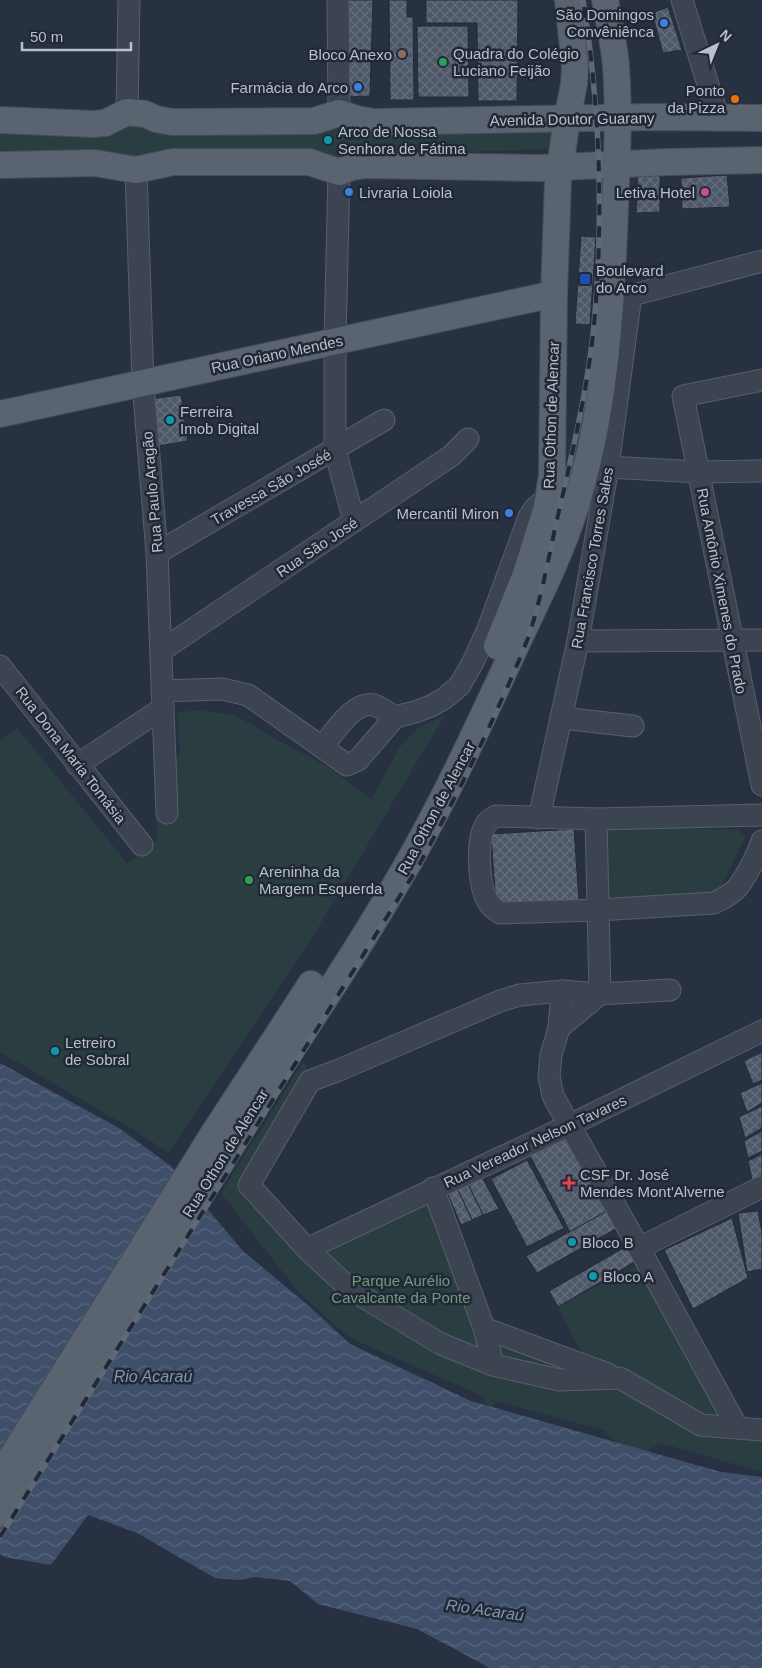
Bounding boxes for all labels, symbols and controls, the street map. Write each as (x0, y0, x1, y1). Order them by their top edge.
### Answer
place label: São Domingos Convêniênca (556, 6, 655, 40)
marker: São Domingos Convêniênca (658, 17, 670, 29)
scale bar (22, 20, 131, 52)
north arrow (692, 20, 742, 70)
text: N (717, 26, 735, 45)
text: 50 m (30, 28, 63, 45)
place label: Quadra do Colégio Luciano Feijão (453, 45, 579, 79)
place label: Bloco Anexo (309, 46, 392, 63)
marker: Bloco Anexo (396, 48, 408, 60)
marker: Quadra do Colégio Luciano Feijão (437, 56, 449, 68)
place label: Farmácia do Arco (230, 79, 348, 96)
marker: Farmácia do Arco (352, 81, 364, 93)
place label: Ponto da Pizza (667, 82, 726, 116)
marker: Ponto da Pizza (729, 93, 741, 105)
street label: Avenida Doutor Guarany (489, 109, 655, 129)
place label: Arco de Nossa Senhora de Fátima (338, 123, 466, 157)
marker: Arco de Nossa Senhora de Fátima (322, 134, 334, 146)
place label: Livraria Loiola (359, 184, 453, 201)
place label: Letiva Hotel (616, 184, 695, 201)
marker: Livraria Loiola (343, 186, 355, 198)
marker: Letiva Hotel (699, 186, 711, 198)
place label: Boulevard do Arco (596, 262, 664, 296)
marker: Boulevard do Arco (578, 272, 592, 286)
street label: Rua Oriano Mendes (210, 332, 344, 376)
street label: Rua Othon de Alencar (540, 341, 562, 489)
place label: Ferreira Imob Digital (180, 403, 259, 437)
marker: Ferreira Imob Digital (164, 414, 176, 426)
street label: Rua Paulo Aragão (138, 431, 166, 553)
street label: Travessa São Joséé (208, 446, 334, 528)
street label: Rua Francisco Torres Sales (568, 466, 616, 650)
street label: Rua Antônio Ximenes do Prado (694, 487, 750, 695)
place label: Mercantil Miron (396, 505, 499, 522)
marker: Mercantil Miron (503, 507, 515, 519)
street label: Rua São José (273, 514, 361, 580)
street label: Rua Dona Maria Tomásia (12, 683, 130, 827)
street label: Rua Othon de Alencar (394, 739, 478, 877)
place label: Areninha da Margem Esquerda (259, 863, 383, 897)
marker: Areninha da Margem Esquerda (243, 874, 255, 886)
place label: Letreiro de Sobral (65, 1034, 129, 1068)
marker: Letreiro de Sobral (49, 1045, 61, 1057)
street label: Rua Othon de Alencar (179, 1086, 271, 1220)
street label: Rua Vereador Nelson Tavares (441, 1091, 629, 1191)
place label: CSF Dr. José Mendes Mont'Alverne (580, 1166, 725, 1200)
marker: CSF Dr. José Mendes Mont'Alverne (562, 1176, 576, 1190)
place label: Bloco B (582, 1234, 634, 1251)
marker: Bloco B (566, 1236, 578, 1248)
place label: Bloco A (603, 1268, 654, 1285)
marker: Bloco A (587, 1270, 599, 1282)
park label: Parque Aurélio Cavalcante da Ponte (331, 1272, 471, 1306)
water label: Rio Acaraú (114, 1368, 192, 1385)
water label: Rio Acaraú (445, 1596, 525, 1624)

